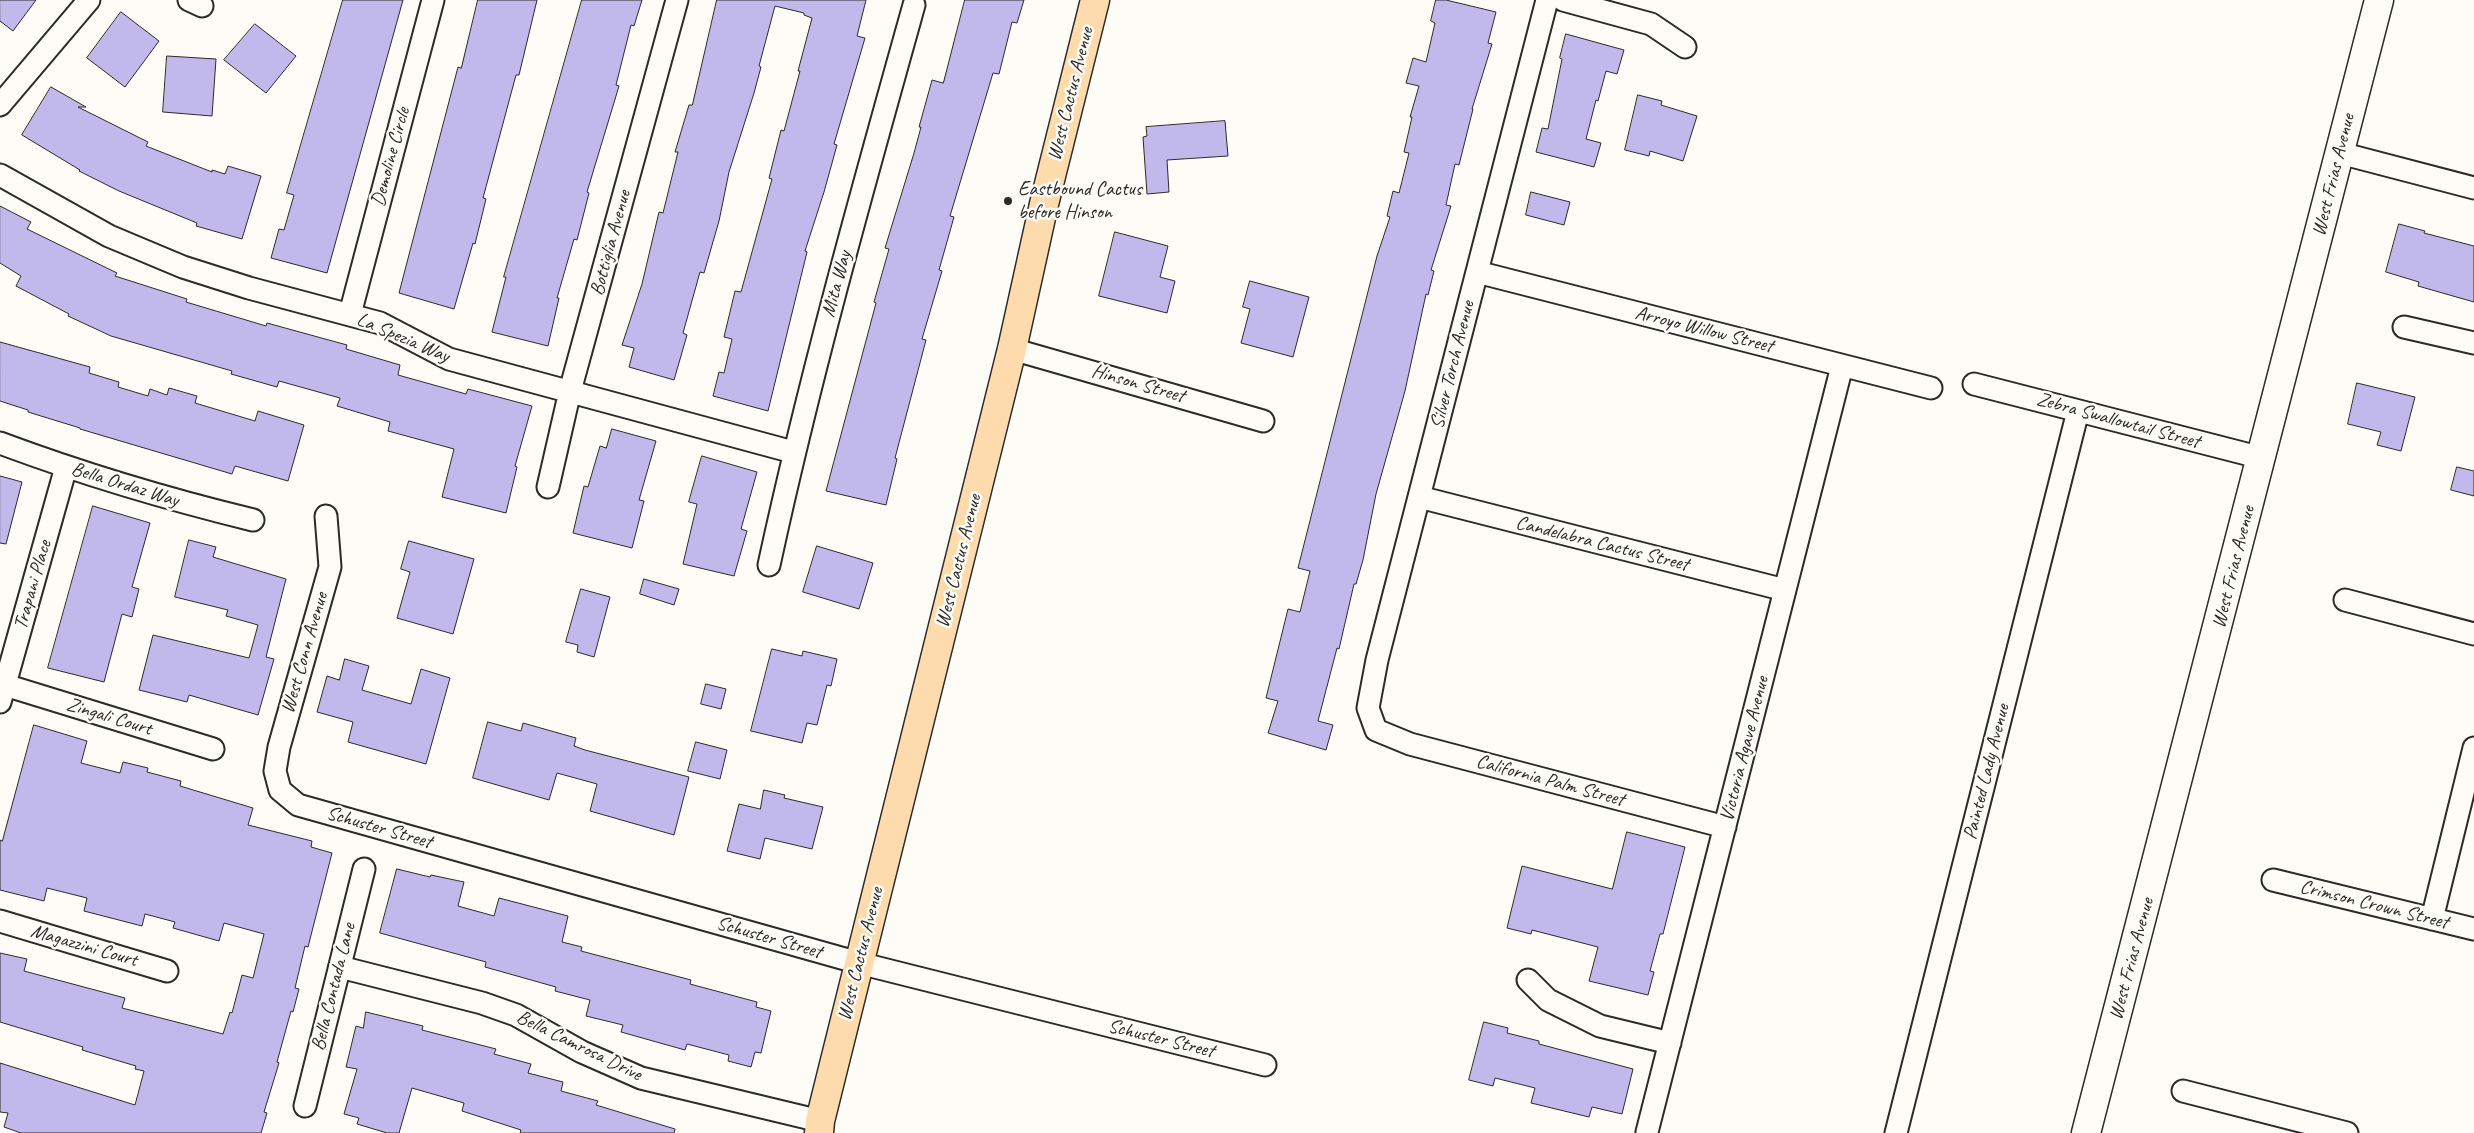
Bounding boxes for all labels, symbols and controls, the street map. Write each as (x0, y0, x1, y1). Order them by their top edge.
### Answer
street label: West Cactus Avenue (1043, 25, 1099, 163)
street label: Demoline Circle (366, 105, 416, 209)
street label: West Frias Avenue (2307, 111, 2361, 239)
place label: Eastbound Cactus before Hinson (1018, 178, 1142, 225)
street label: Bottiglia Avenue (585, 188, 637, 298)
marker: Eastbound Cactus before Hinson (1002, 195, 1014, 207)
street label: Mita Way (817, 248, 857, 320)
street label: Silver Torch Avenue (1426, 299, 1480, 431)
street label: Arroyo Willow Street (1633, 301, 1775, 359)
street label: La Spezia Way (353, 308, 453, 368)
street label: Hinson Street (1089, 359, 1187, 409)
street label: Zebra Swallowtail Street (2034, 388, 2202, 454)
street label: Bella Ordaz Way (68, 457, 182, 513)
street label: West Cactus Avenue (931, 492, 987, 630)
street label: West Frias Avenue (2207, 503, 2261, 631)
street label: Candelabra Cactus Street (1513, 511, 1691, 577)
street label: Trapani Place (9, 538, 57, 632)
street label: West Conn Avenue (276, 590, 334, 716)
street label: Victoria Agave Avenue (1715, 674, 1775, 824)
street label: Zingali Court (63, 693, 155, 741)
street label: Painted Lady Avenue (1959, 702, 2015, 842)
street label: California Palm Street (1473, 750, 1627, 812)
street label: Schuster Street (324, 802, 434, 854)
street label: Crimson Crown Street (2297, 875, 2451, 935)
street label: West Cactus Avenue (833, 885, 889, 1023)
street label: West Frias Avenue (2104, 896, 2160, 1022)
street label: Schuster Street (714, 912, 824, 964)
street label: Magazzini Court (28, 919, 140, 973)
street label: Bella Contada Lane (307, 921, 361, 1053)
street label: Bella Camrosa Drive (513, 1005, 645, 1087)
street label: Schuster Street (1105, 1014, 1217, 1064)

